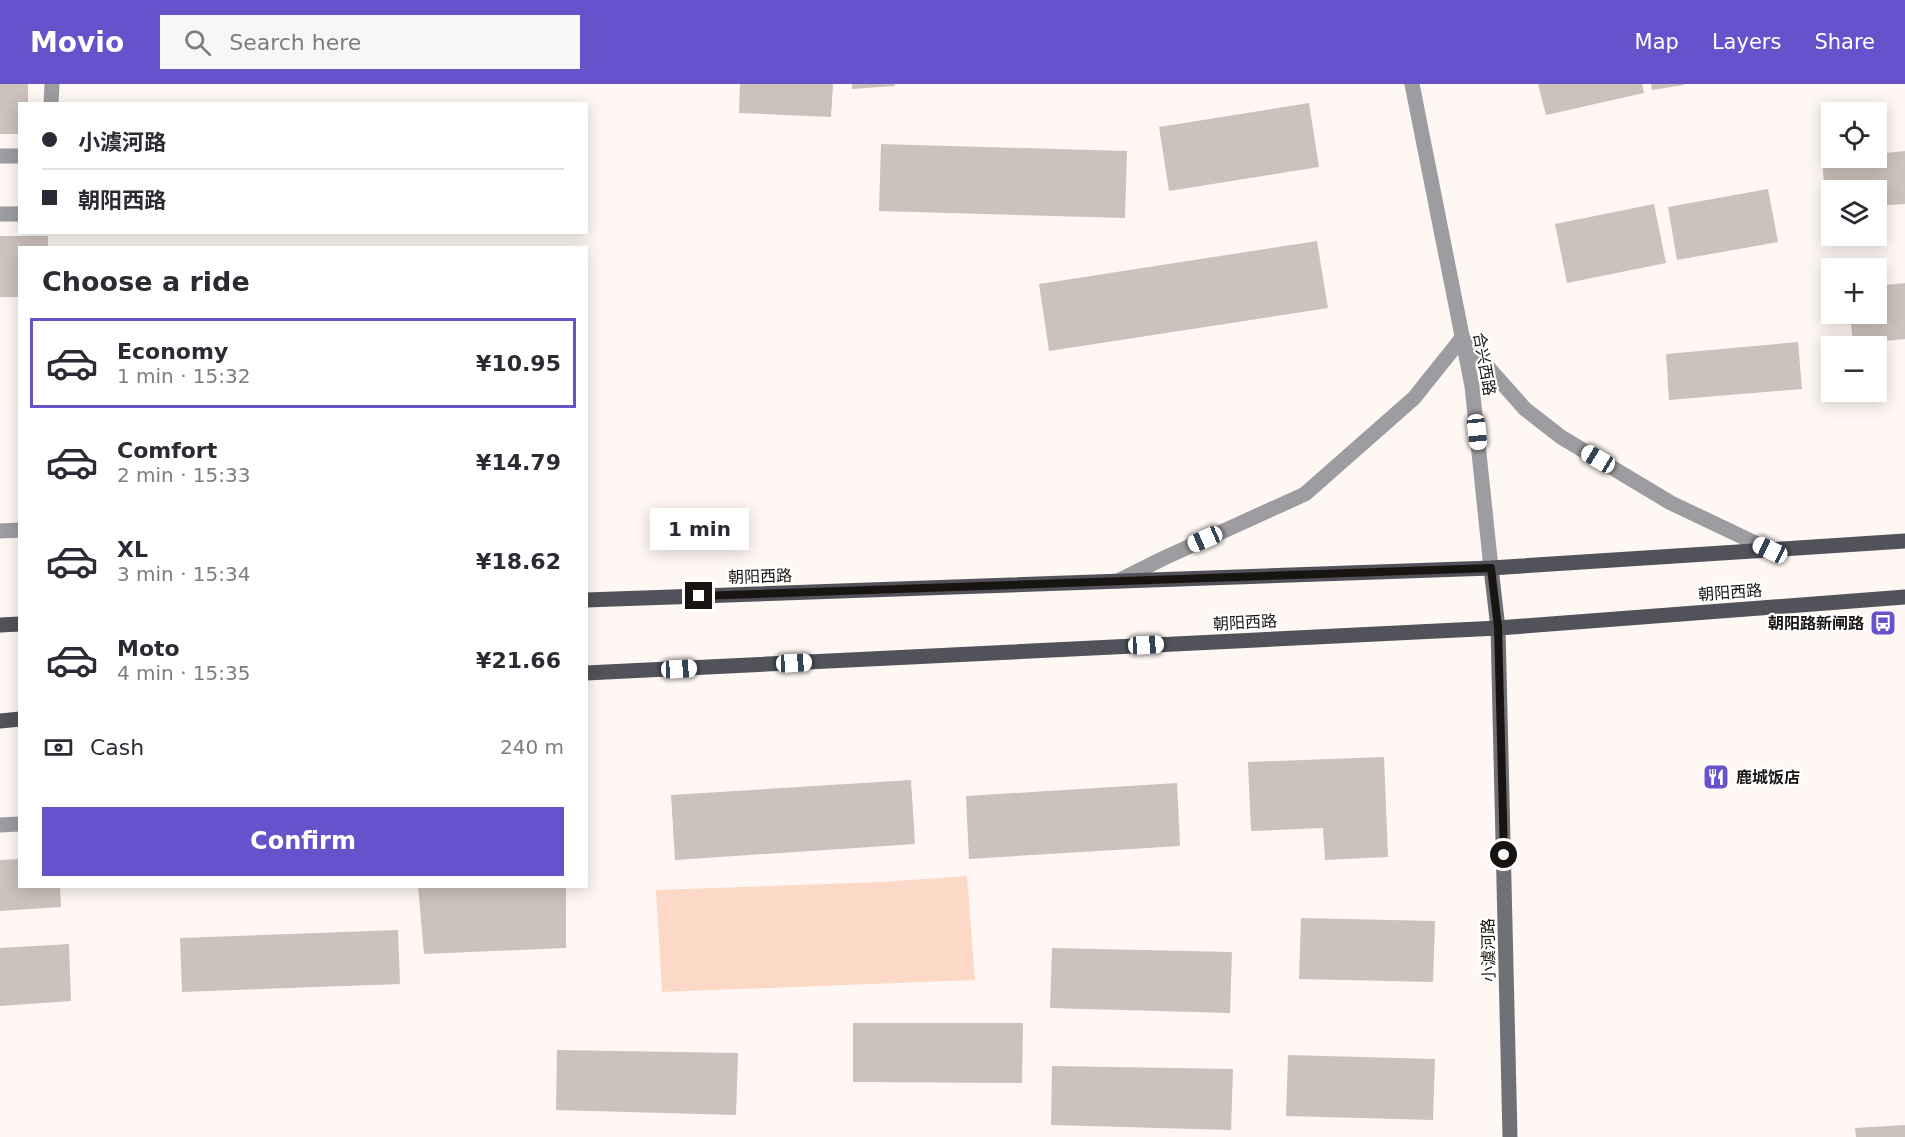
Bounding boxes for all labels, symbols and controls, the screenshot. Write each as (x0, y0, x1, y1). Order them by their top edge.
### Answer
search box (160, 15, 580, 69)
text: Movio (30, 26, 124, 59)
icon: search (181, 26, 214, 59)
text: Search here (229, 30, 361, 55)
text: Map (1635, 30, 1679, 54)
text: Layers (1712, 30, 1781, 54)
text: Share (1814, 30, 1875, 54)
map controls (1821, 102, 1887, 402)
button: locate (1821, 102, 1887, 168)
text: 小澞河路 (78, 130, 166, 155)
button: layers (1821, 180, 1887, 246)
text: 朝阳西路 (78, 188, 166, 213)
button: + (1821, 258, 1887, 324)
text: Choose a ride (42, 266, 250, 297)
street label: 合兴西路 (1470, 331, 1499, 397)
icon: car (45, 336, 99, 390)
button: − (1821, 336, 1887, 402)
text: Economy (117, 339, 228, 364)
text: ¥10.95 (476, 351, 561, 376)
text: 1 min · 15:32 (117, 364, 251, 388)
car (1466, 413, 1488, 451)
icon: car (45, 435, 99, 489)
text: Comfort (117, 438, 217, 463)
car (1578, 442, 1618, 476)
text: ¥14.79 (476, 450, 561, 475)
text: 2 min · 15:33 (117, 463, 251, 487)
callout: 1 min (650, 509, 748, 551)
text: 1 min (668, 517, 731, 541)
car (1185, 523, 1225, 555)
icon: car (45, 534, 99, 588)
car (1750, 534, 1790, 566)
text: XL (117, 537, 148, 562)
text: ¥18.62 (476, 549, 561, 574)
text: 3 min · 15:34 (117, 562, 251, 586)
street label: 朝阳西路 (728, 566, 792, 587)
street label: 朝阳西路 (1697, 581, 1763, 604)
route end (685, 582, 712, 609)
bus stop icon: 朝阳路新闸路 (1868, 608, 1898, 638)
street label: 朝阳西路 (1213, 611, 1277, 634)
place label: 朝阳路新闸路 (1768, 614, 1864, 633)
icon: car (45, 633, 99, 687)
car (1128, 635, 1164, 655)
text: Moto (117, 636, 180, 661)
text: ¥21.66 (476, 648, 561, 673)
car (776, 653, 812, 673)
car (661, 659, 697, 679)
text: 4 min · 15:35 (117, 661, 251, 685)
icon: cash (42, 731, 75, 764)
text: Cash (90, 735, 144, 760)
text: 240 m (500, 735, 564, 759)
restaurant icon: 鹿城饭店 (1701, 762, 1731, 792)
place label: 鹿城饭店 (1736, 768, 1800, 787)
button: Confirm (42, 807, 564, 876)
route start (1490, 841, 1517, 868)
street label: 小澞河路 (1478, 918, 1499, 982)

